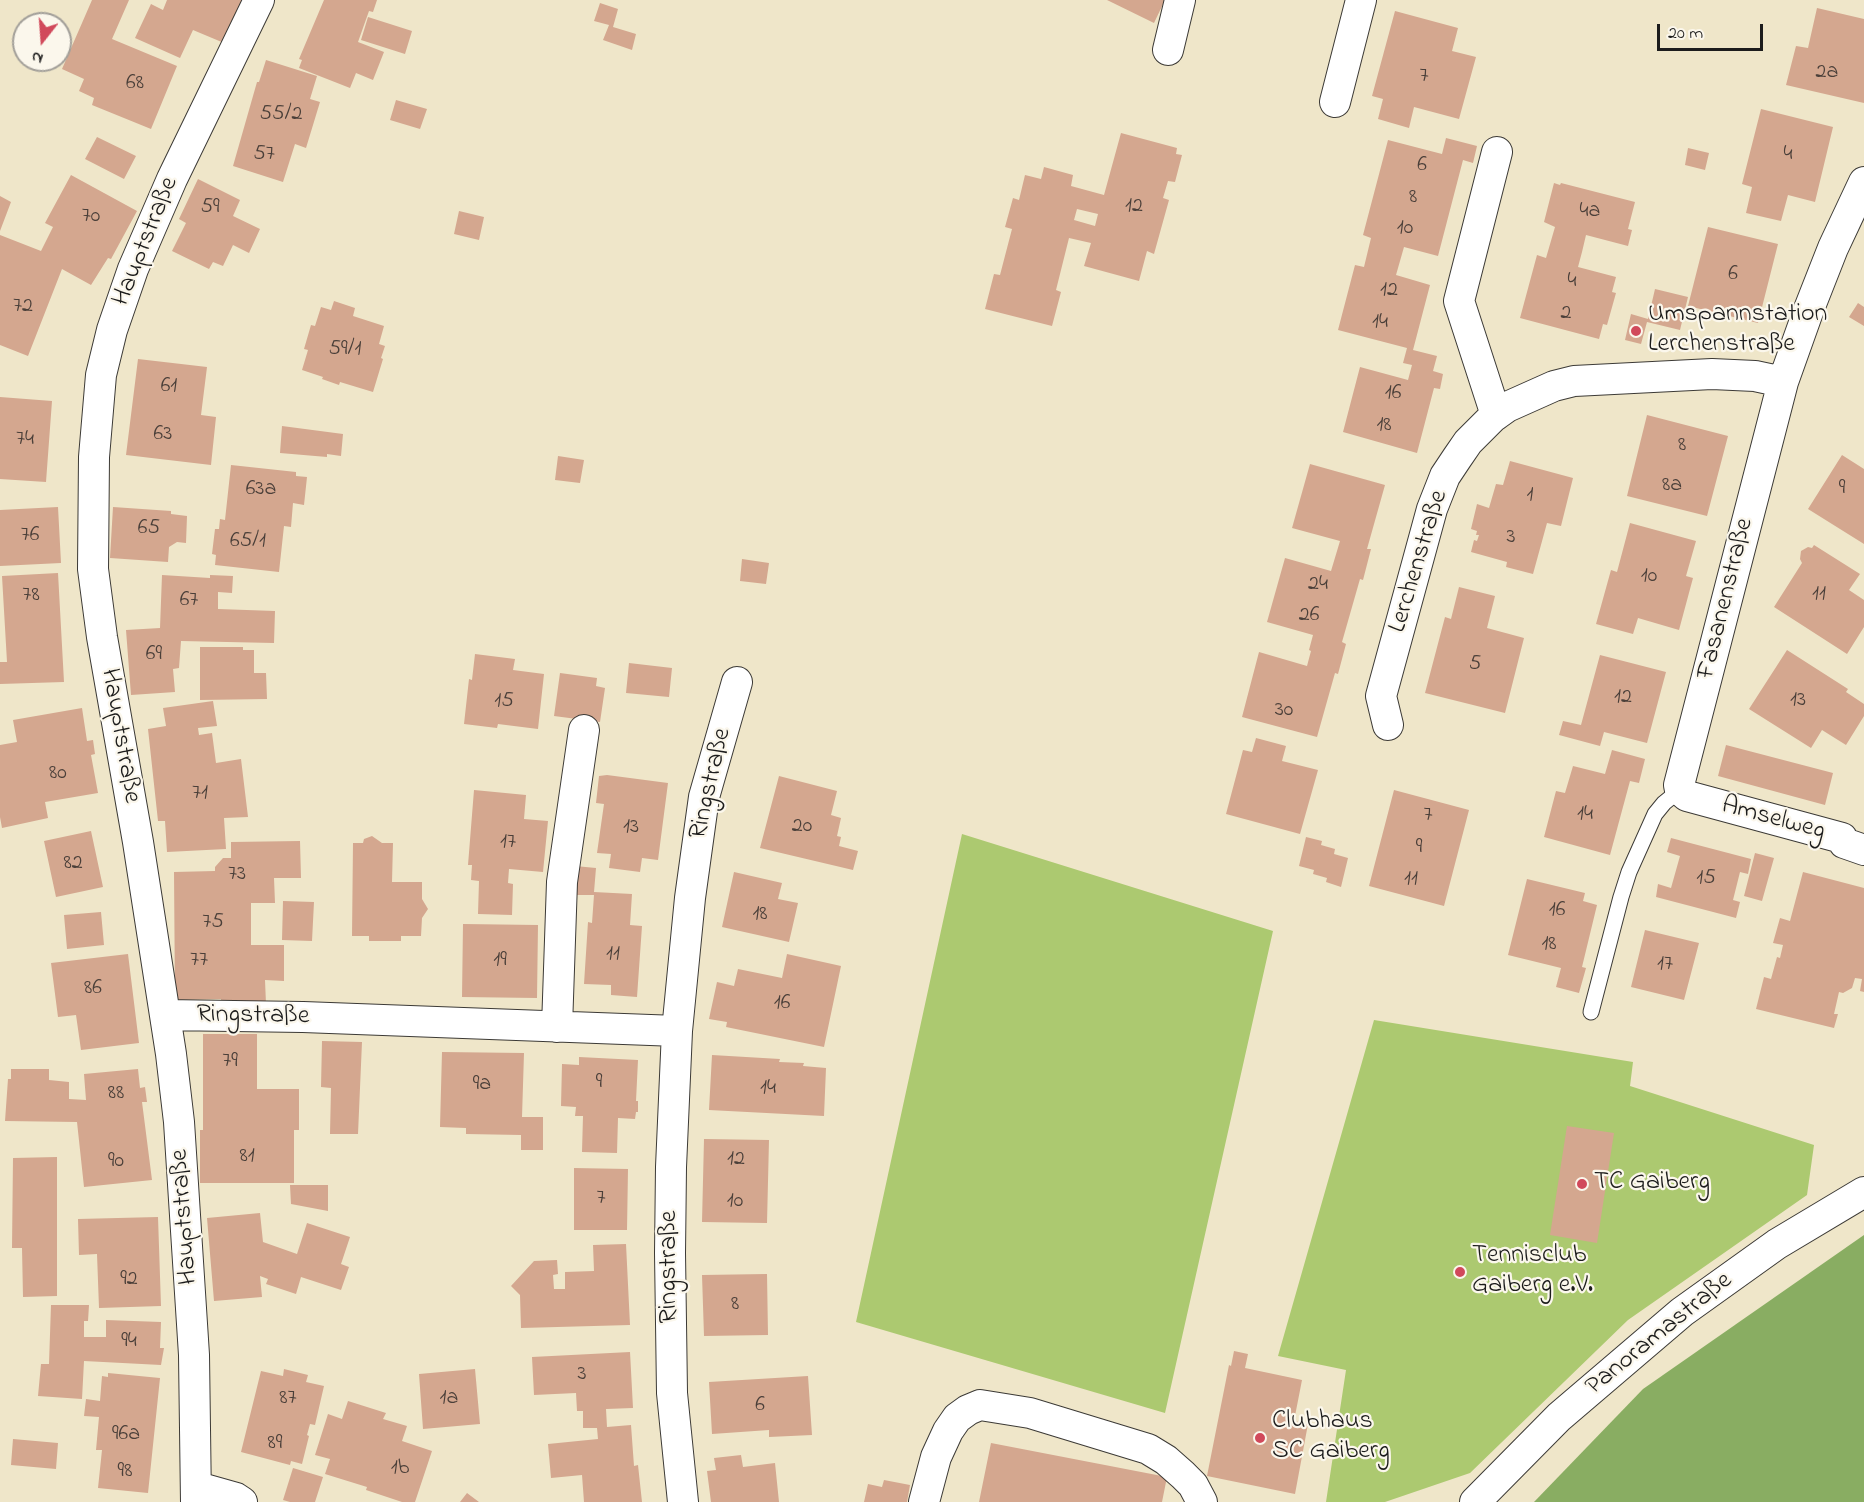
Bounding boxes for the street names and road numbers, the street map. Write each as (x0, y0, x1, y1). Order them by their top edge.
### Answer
street label: Hauptstraße (107, 173, 187, 311)
street label: Lerchenstraße (1384, 487, 1456, 637)
street label: Fasanenstraße (1692, 515, 1762, 683)
street label: Hauptstraße (92, 666, 146, 806)
street label: Ringstraße (684, 725, 740, 843)
street label: Amselweg (1718, 791, 1828, 849)
street label: Ringstraße (196, 1000, 310, 1034)
street label: Hauptstraße (166, 1148, 206, 1286)
street label: Ringstraße (655, 1211, 687, 1323)
street label: Panoramastraße (1580, 1266, 1740, 1404)

